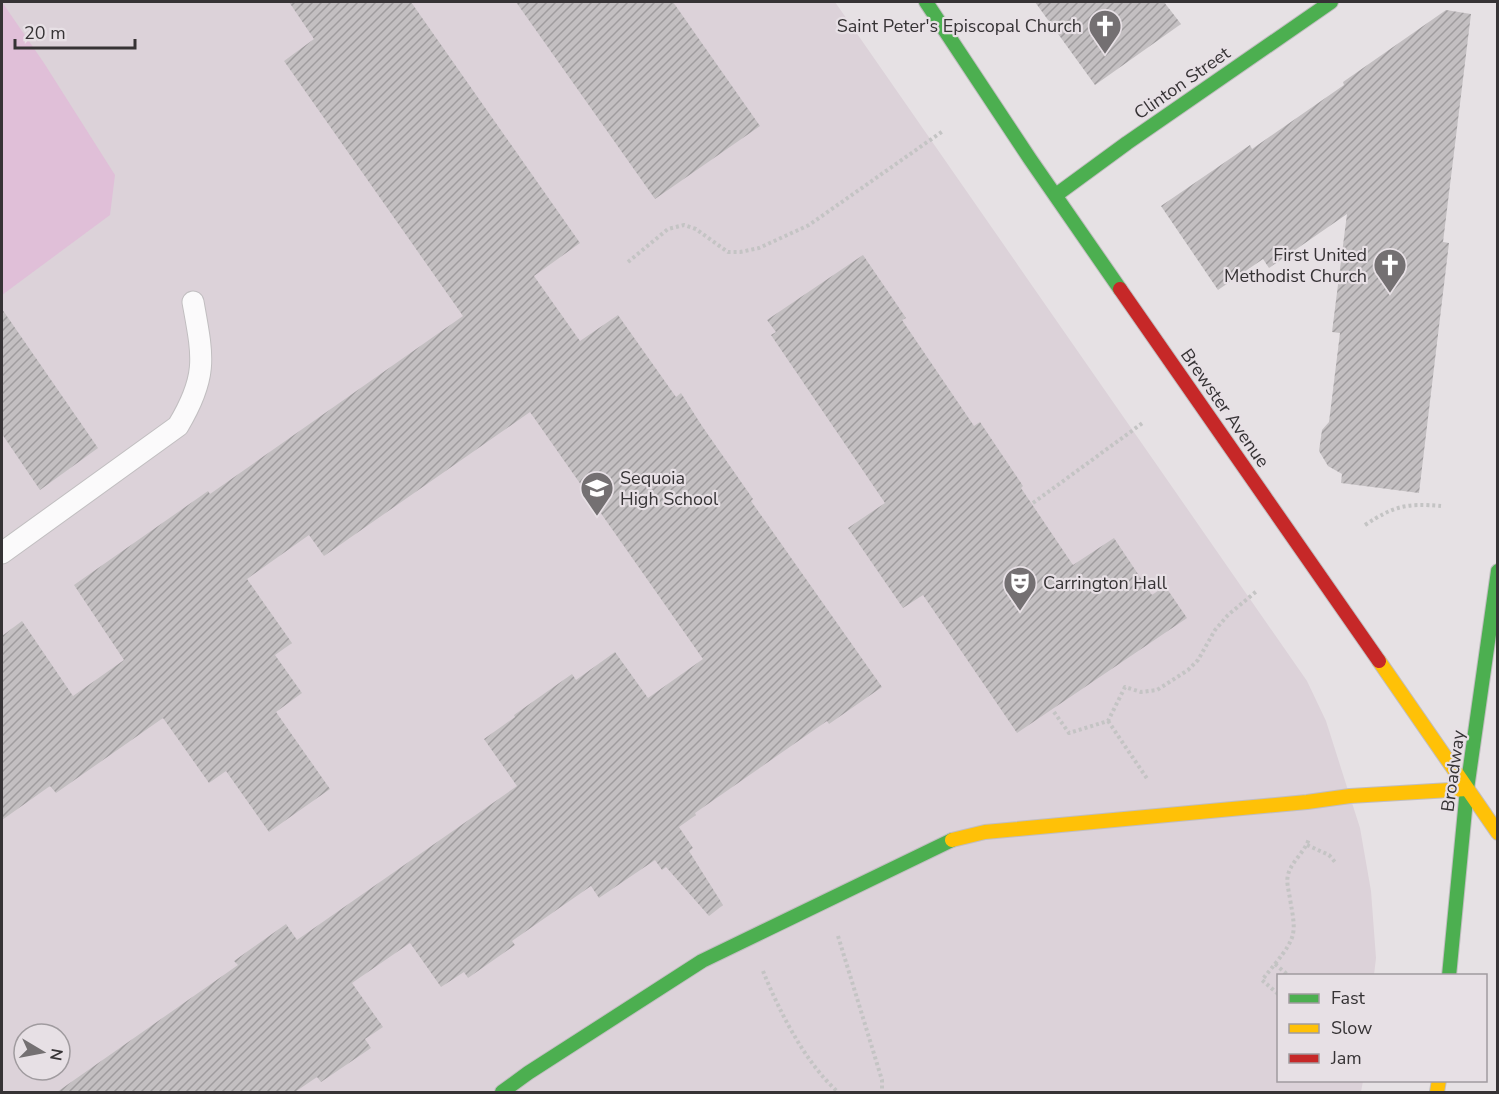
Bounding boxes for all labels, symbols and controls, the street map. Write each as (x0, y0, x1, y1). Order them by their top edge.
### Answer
church icon: Saint Peter's Episcopal Church (1087, 8, 1123, 55)
scale bar (15, 12, 135, 50)
place label: Saint Peter's Episcopal Church (837, 14, 1082, 38)
text: 20 m (24, 21, 66, 45)
street label: Clinton Street (1129, 41, 1235, 125)
place label: First United Methodist Church (1224, 243, 1367, 288)
church icon: First United Methodist Church (1372, 247, 1408, 294)
street label: Brewster Avenue (1175, 344, 1275, 472)
place label: Sequoia High School (620, 466, 719, 511)
school or university icon: Sequoia High School (579, 470, 615, 517)
theatre icon: Carrington Hall (1002, 565, 1038, 612)
place label: Carrington Hall (1043, 571, 1168, 595)
street label: Broadway (1435, 728, 1471, 813)
legend (1277, 974, 1487, 1082)
text: Fast (1331, 986, 1366, 1010)
text: Slow (1331, 1016, 1372, 1040)
north arrow (12, 1022, 72, 1082)
text: Jam (1330, 1046, 1362, 1070)
text: N (44, 1047, 68, 1062)

